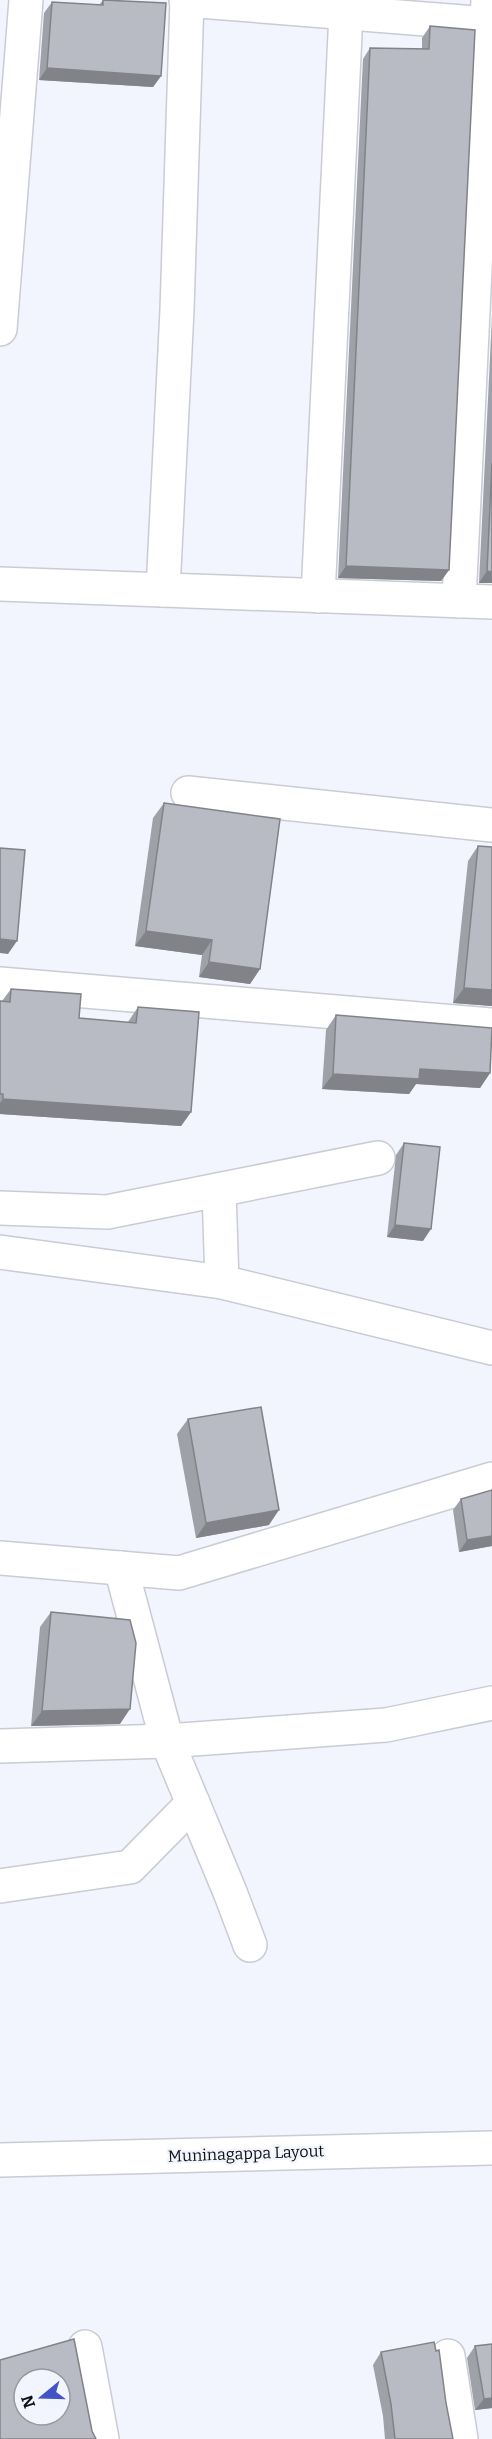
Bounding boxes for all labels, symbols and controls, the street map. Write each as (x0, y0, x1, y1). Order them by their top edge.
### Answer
street label: Muninagappa Layout (168, 2141, 325, 2166)
north arrow (12, 2367, 72, 2427)
text: N (17, 2393, 39, 2411)

